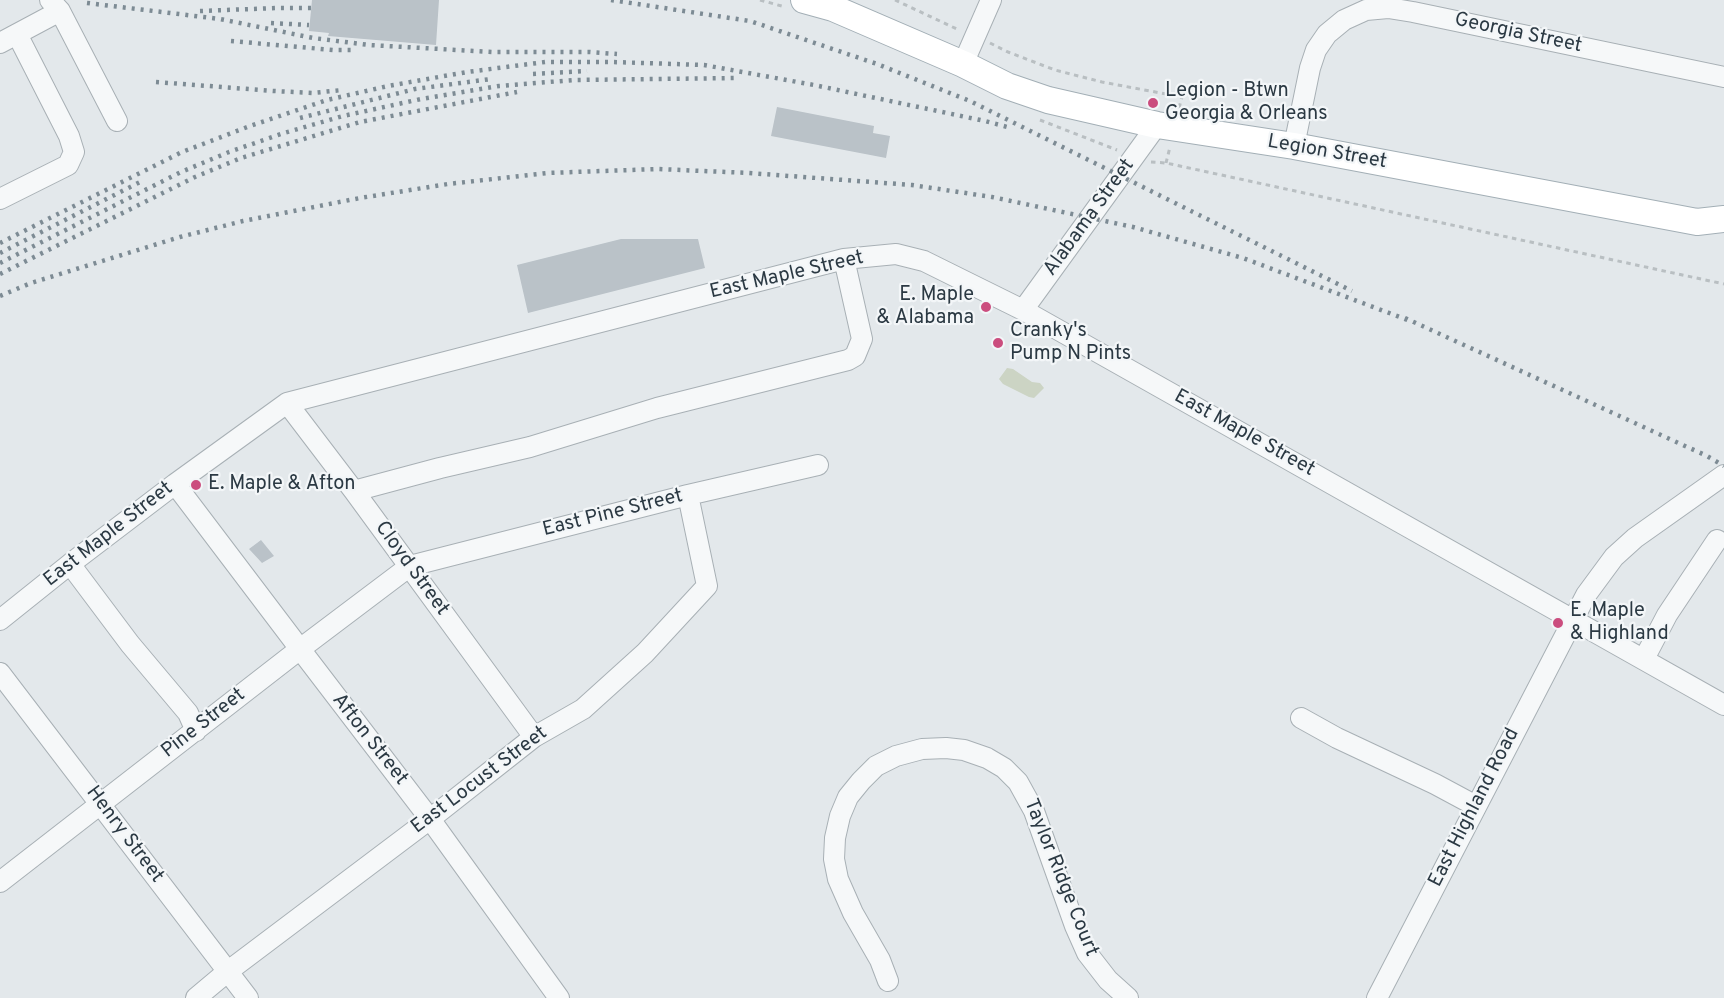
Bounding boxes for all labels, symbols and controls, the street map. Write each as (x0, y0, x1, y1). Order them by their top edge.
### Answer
street label: Georgia Street (1452, 9, 1584, 59)
place label: Legion - Btwn Georgia & Orleans (1165, 80, 1328, 127)
marker: Legion - Btwn Georgia & Orleans (1146, 96, 1160, 110)
street label: Legion Street (1265, 131, 1389, 175)
street label: Alabama Street (1039, 155, 1141, 281)
street label: East Maple Street (708, 247, 866, 305)
place label: E. Maple & Alabama (877, 284, 974, 331)
marker: E. Maple & Alabama (979, 300, 993, 314)
place label: Cranky's Pump N Pints (1010, 320, 1131, 367)
marker: Cranky's Pump N Pints (991, 336, 1005, 350)
street label: East Maple Street (1169, 385, 1319, 483)
place label: E. Maple & Afton (208, 473, 356, 497)
street label: East Maple Street (40, 477, 178, 593)
marker: E. Maple & Afton (189, 478, 203, 492)
street label: East Pine Street (540, 485, 686, 543)
street label: Cloyd Street (369, 517, 453, 621)
place label: E. Maple & Highland (1570, 600, 1669, 647)
marker: E. Maple & Highland (1551, 616, 1565, 630)
street label: Pine Street (157, 684, 251, 764)
street label: Afton Street (326, 689, 412, 791)
street label: East Locust Street (407, 722, 553, 840)
street label: East Highland Road (1425, 724, 1525, 892)
street label: Henry Street (80, 782, 168, 888)
street label: Taylor Ridge Court (1017, 796, 1103, 960)

